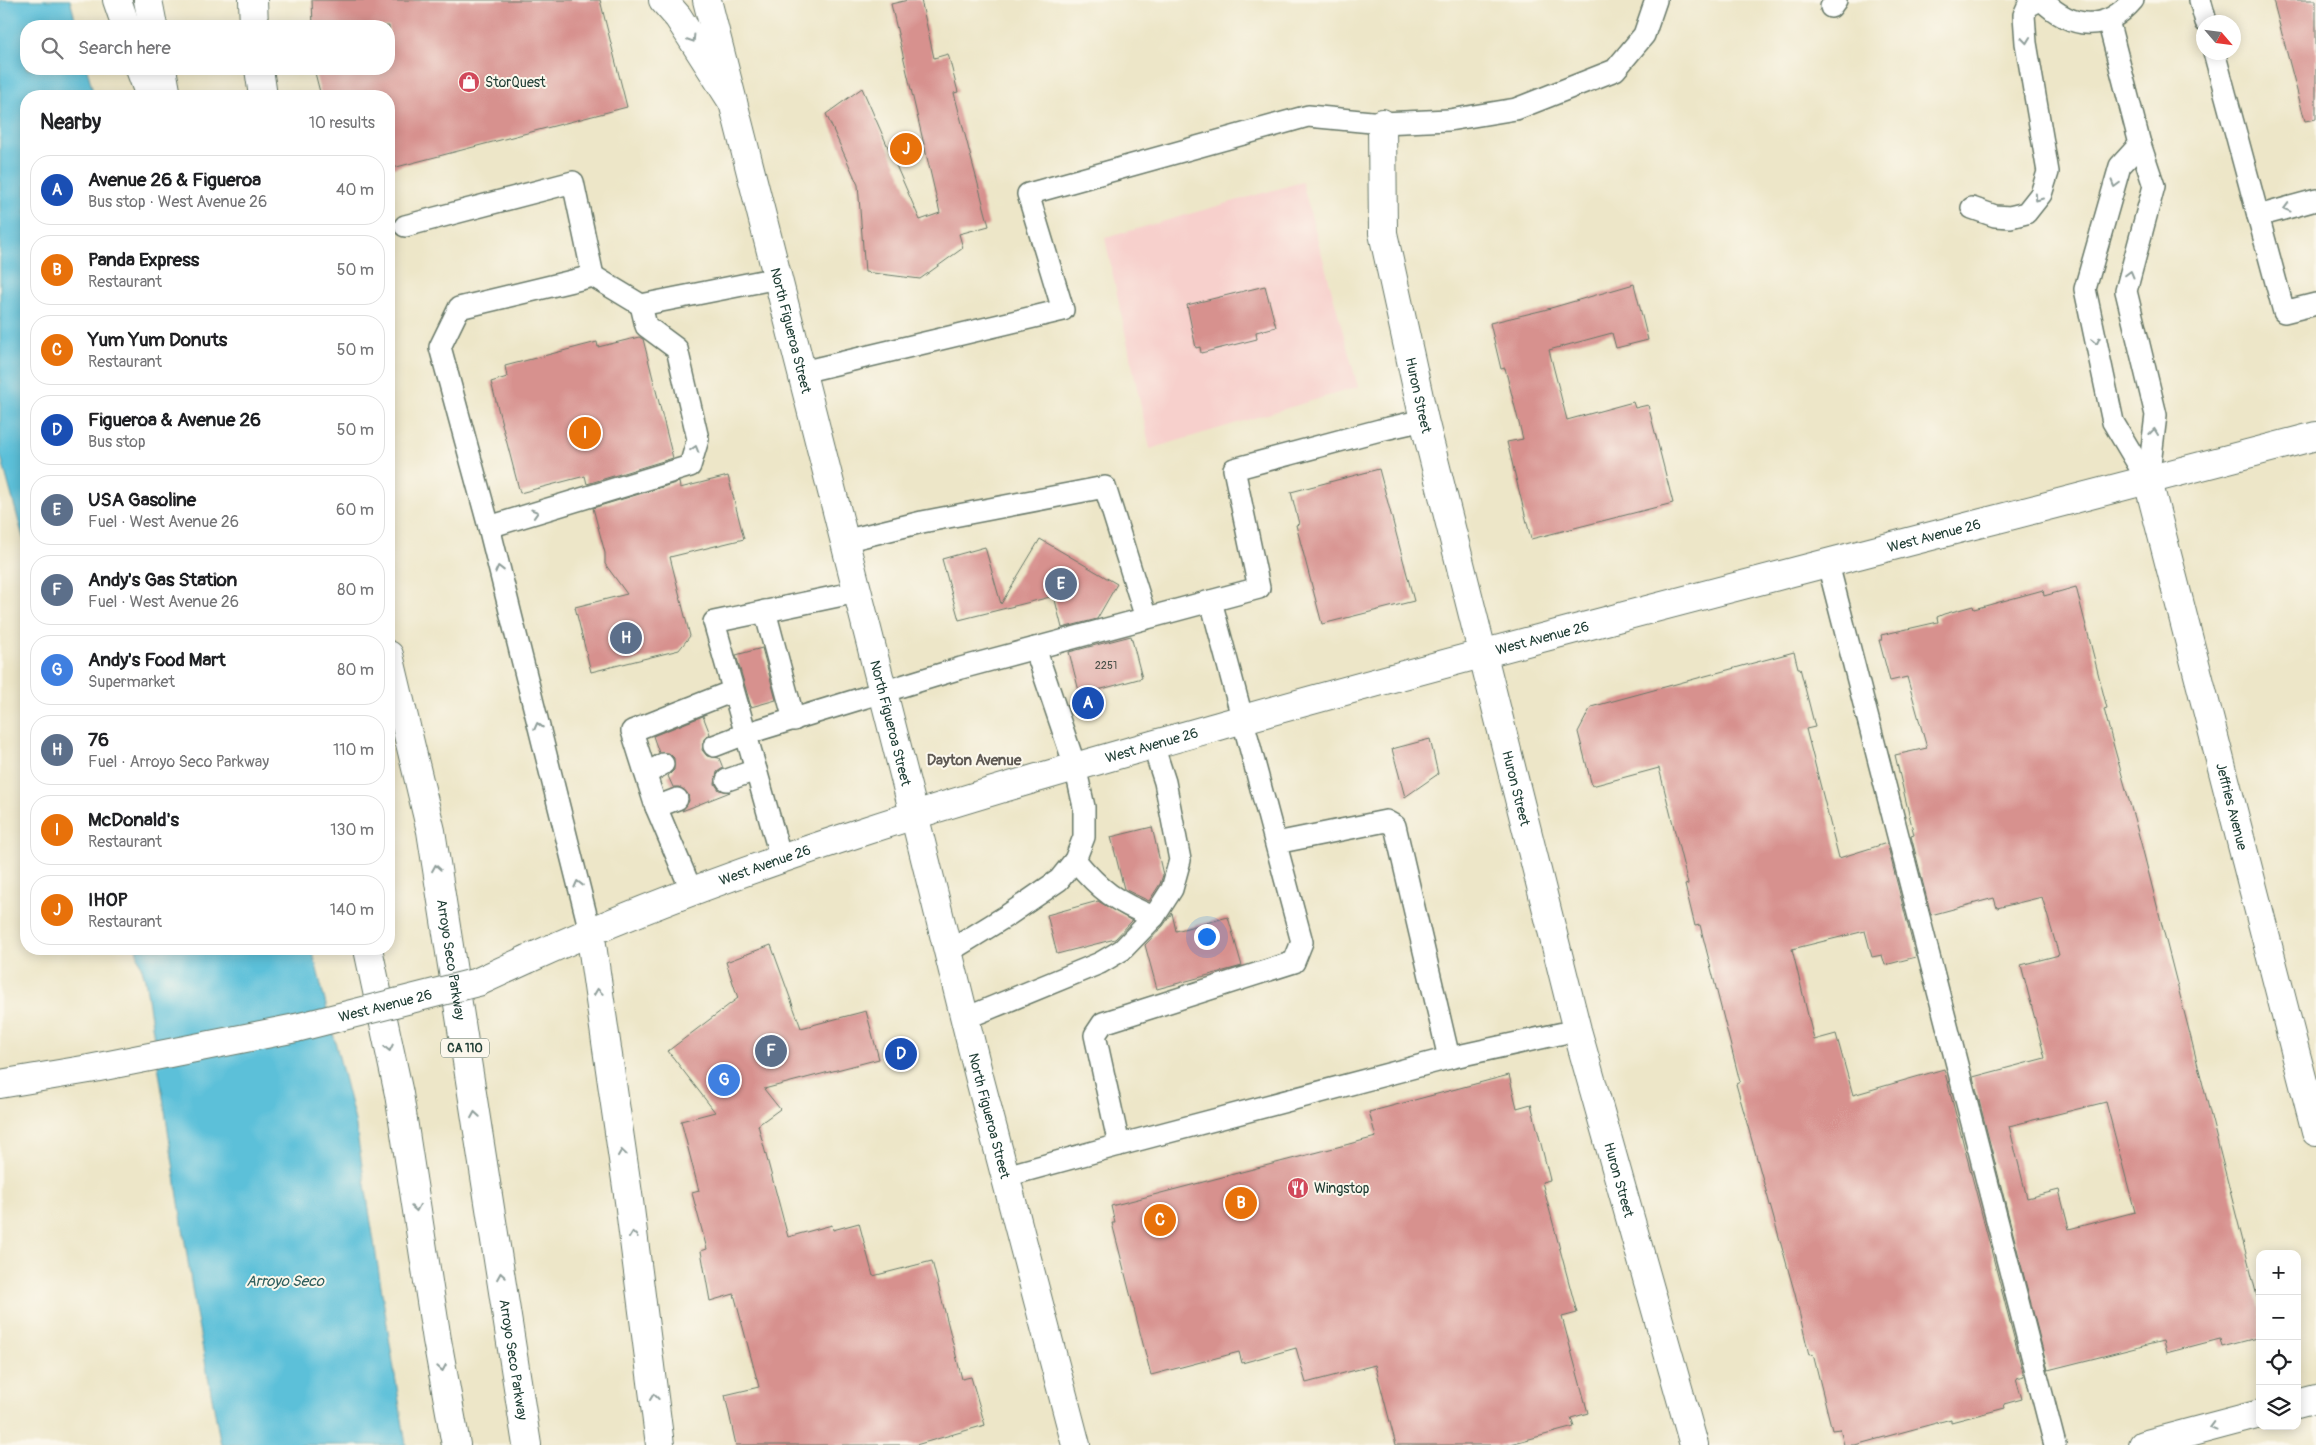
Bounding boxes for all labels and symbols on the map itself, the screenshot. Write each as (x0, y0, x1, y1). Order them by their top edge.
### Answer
north arrow (2196, 15, 2241, 60)
one-way arrow (686, 33, 696, 42)
one-way arrow (2020, 36, 2031, 44)
shop icon: StorQuest (457, 70, 481, 94)
place label: StorQuest (485, 74, 546, 91)
pin: J (890, 130, 922, 168)
one-way arrow (2110, 180, 2121, 189)
one-way arrow (2034, 193, 2044, 202)
one-way arrow (2283, 202, 2292, 213)
street label: North Figueroa Street (766, 266, 815, 396)
one-way arrow (2125, 270, 2135, 279)
one-way arrow (2090, 337, 2101, 346)
street label: Huron Street (1402, 356, 1435, 435)
pin: I (569, 414, 601, 452)
one-way arrow (2148, 428, 2159, 436)
one-way arrow (690, 445, 700, 453)
one-way arrow (530, 508, 539, 518)
street label: West Avenue 26 (1886, 516, 1983, 556)
one-way arrow (494, 564, 505, 573)
pin: E (1045, 565, 1077, 603)
street label: West Avenue 26 (1494, 618, 1591, 659)
pin: H (610, 619, 642, 657)
street label: North Figueroa Street (866, 658, 915, 788)
house number: 2251 (1095, 659, 1117, 672)
pin: A (1072, 684, 1104, 722)
one-way arrow (534, 723, 544, 731)
street label: West Avenue 26 (1103, 724, 1200, 767)
street label: Huron Street (1498, 749, 1534, 828)
district label: Dayton Avenue (927, 751, 1022, 770)
street label: Jeffries Avenue (2212, 761, 2251, 852)
street label: West Avenue 26 (717, 841, 813, 889)
one-way arrow (432, 864, 442, 873)
one-way arrow (573, 880, 584, 889)
street label: Arroyo Seco Parkway (433, 898, 468, 1021)
your location (1194, 924, 1220, 950)
street label: West Avenue 26 (337, 986, 434, 1026)
one-way arrow (594, 988, 604, 996)
pin: F (755, 1032, 787, 1070)
pin: D (885, 1035, 917, 1073)
road number: CA 110 (441, 1038, 489, 1058)
one-way arrow (383, 1043, 394, 1052)
street label: North Figueroa Street (965, 1051, 1014, 1181)
pin: G (708, 1061, 740, 1099)
one-way arrow (471, 1111, 481, 1120)
street label: Huron Street (1600, 1141, 1637, 1220)
one-way arrow (617, 1149, 627, 1157)
restaurant icon: Wingstop (1286, 1176, 1310, 1200)
place label: Wingstop (1314, 1180, 1370, 1197)
pin: B (1225, 1184, 1257, 1222)
pin: C (1144, 1201, 1176, 1239)
one-way arrow (411, 1204, 421, 1212)
one-way arrow (628, 1231, 639, 1239)
one-way arrow (496, 1271, 506, 1280)
water label: Arroyo Seco (246, 1272, 325, 1291)
street label: Arroyo Seco Parkway (495, 1298, 531, 1421)
one-way arrow (436, 1364, 447, 1373)
one-way arrow (649, 1392, 660, 1400)
one-way arrow (2209, 1421, 2217, 1431)

